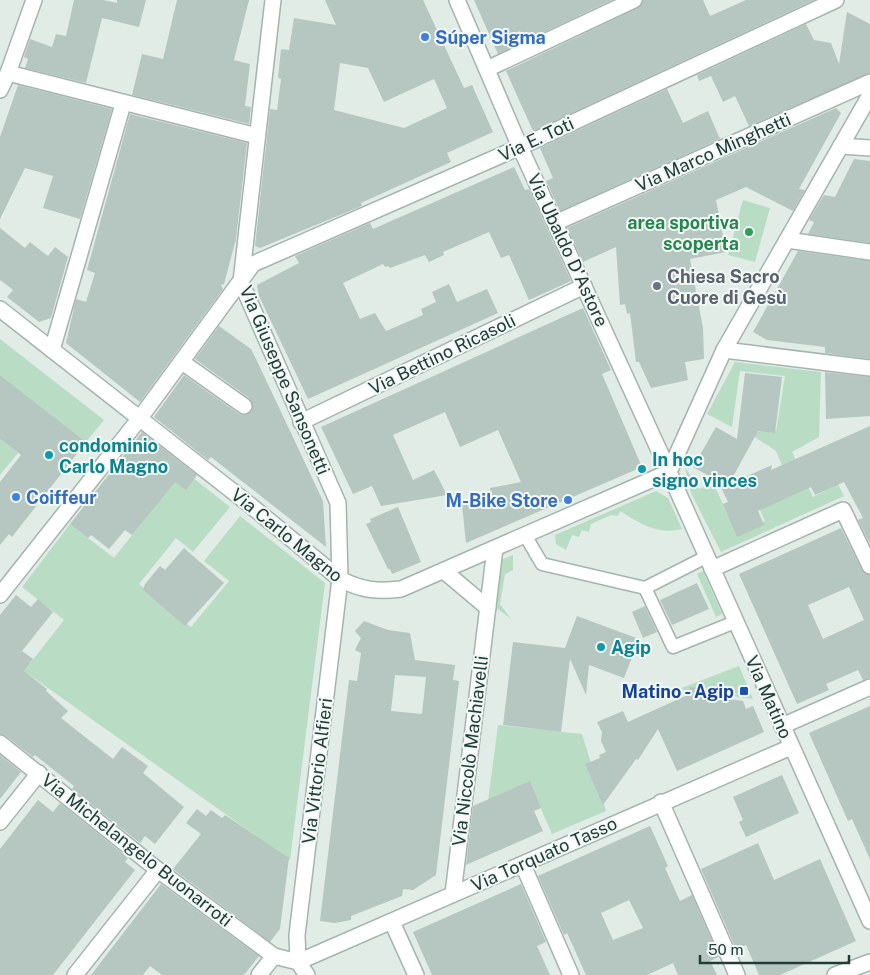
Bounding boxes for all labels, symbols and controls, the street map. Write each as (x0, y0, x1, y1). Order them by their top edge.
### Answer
place label: Súper Sigma (435, 27, 546, 48)
marker: Súper Sigma (419, 31, 431, 43)
street label: Via Marco Minghetti (632, 108, 794, 196)
street label: Via E. Toti (495, 112, 577, 166)
street label: Via Ubaldo D'Astore (523, 170, 613, 330)
place label: area sportiva scoperta (627, 212, 739, 254)
marker: area sportiva scoperta (743, 226, 755, 238)
place label: Chiesa Sacro Cuore di Gesù (667, 266, 787, 308)
marker: Chiesa Sacro Cuore di Gesù (651, 280, 663, 292)
street label: Via Giuseppe Sansonetti (236, 282, 334, 478)
street label: Via Bettino Ricasoli (365, 309, 519, 399)
place label: condominio Carlo Magno (59, 435, 168, 477)
marker: condominio Carlo Magno (43, 449, 55, 461)
place label: In hoc signo vinces (652, 449, 757, 491)
marker: In hoc signo vinces (636, 463, 648, 475)
street label: Via Carlo Magno (227, 484, 347, 586)
place label: Coiffeur (26, 487, 97, 508)
place label: M-Bike Store (445, 490, 558, 511)
marker: Coiffeur (10, 491, 22, 503)
marker: M-Bike Store (562, 494, 574, 506)
place label: Agip (611, 637, 651, 658)
marker: Agip (595, 641, 607, 653)
street label: Via Matino (741, 652, 797, 742)
street label: Via Niccolò Machiavelli (448, 654, 492, 848)
place label: Matino - Agip (622, 681, 734, 702)
marker: Matino - Agip (738, 685, 750, 697)
street label: Via Vittorio Alfieri (298, 697, 336, 845)
street label: Via Michelangelo Buonarroti (38, 769, 236, 931)
street label: Via Torquato Tasso (468, 812, 620, 896)
scale bar (700, 932, 849, 964)
text: 50 m (708, 941, 743, 958)

